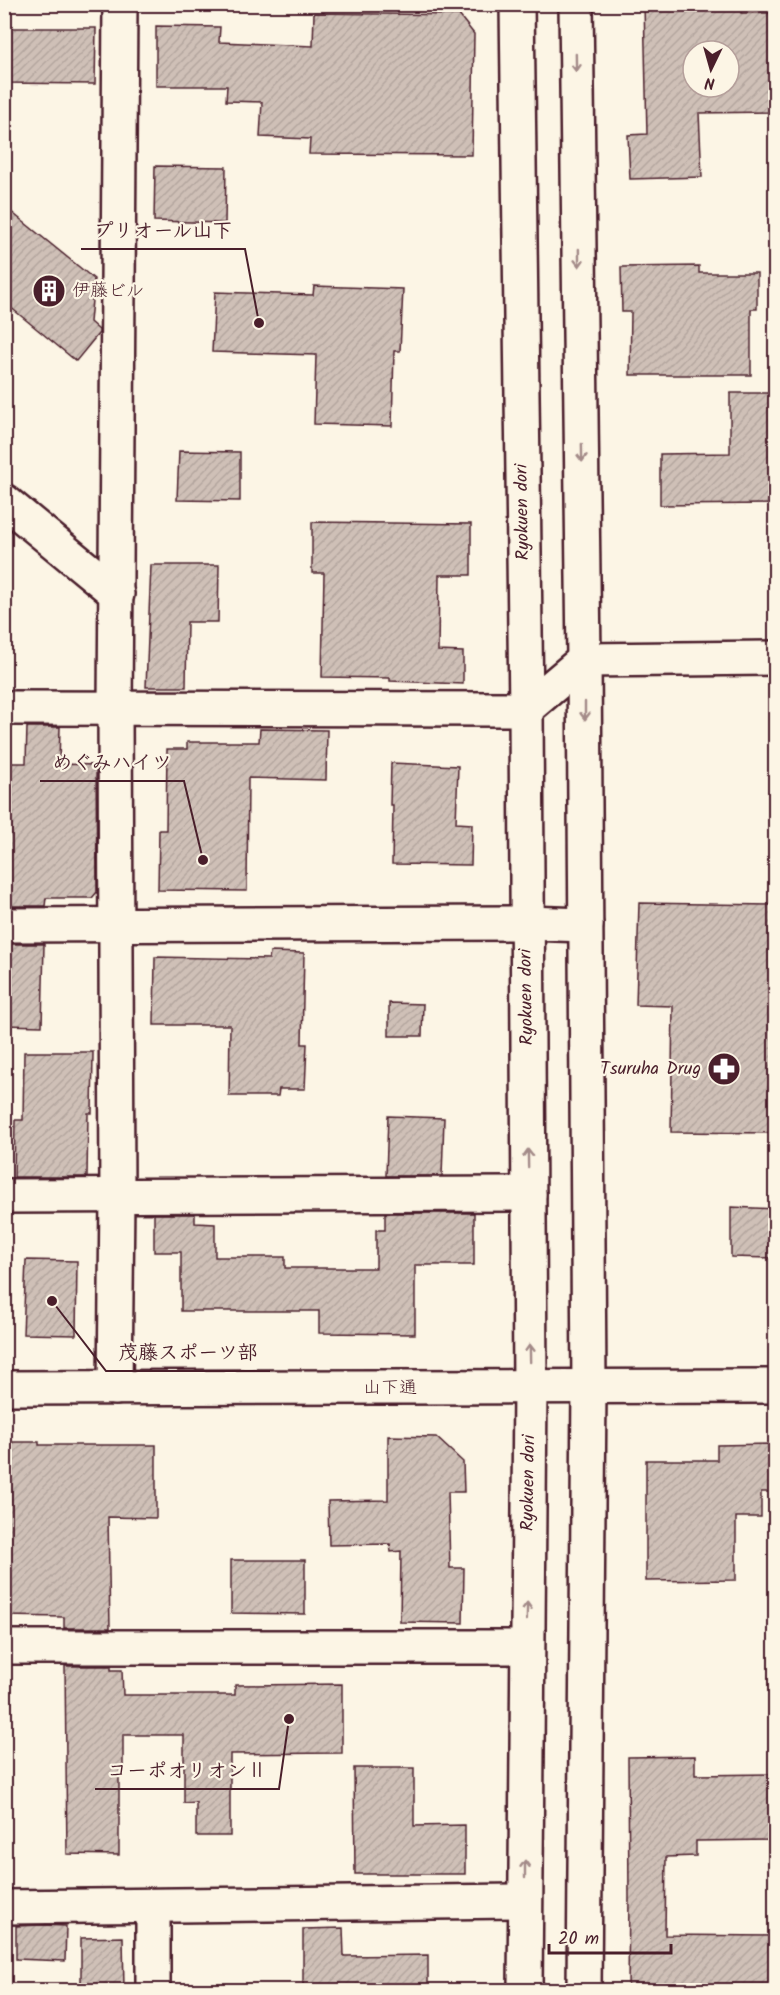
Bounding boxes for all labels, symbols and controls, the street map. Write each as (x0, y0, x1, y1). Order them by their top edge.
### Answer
north arrow (681, 39, 741, 99)
one-way arrow (571, 52, 582, 72)
text: N (704, 70, 716, 95)
callout: プリオール山下 (81, 211, 245, 249)
text: プリオール山下 (93, 216, 233, 248)
one-way arrow (573, 247, 585, 267)
building icon: 伊藤ビル (31, 273, 67, 309)
place label: 伊藤ビル (72, 277, 144, 306)
one-way arrow (576, 442, 587, 462)
street label: Ryokuen dori (508, 463, 538, 560)
one-way arrow (579, 700, 591, 720)
callout: めぐみハイツ (40, 743, 184, 781)
text: めぐみハイツ (52, 748, 172, 780)
street label: Ryokuen dori (512, 948, 542, 1045)
pharmacy icon: Tsuruha Drug (706, 1051, 742, 1087)
place label: Tsuruha Drug (600, 1055, 701, 1084)
one-way arrow (522, 1149, 534, 1169)
callout: 茂藤スポーツ部 (106, 1333, 270, 1371)
text: 茂藤スポーツ部 (118, 1338, 258, 1370)
one-way arrow (524, 1344, 536, 1364)
street label: 山下通 (363, 1374, 417, 1403)
street label: Ryokuen dori (514, 1434, 544, 1531)
one-way arrow (521, 1602, 533, 1622)
callout: コーポオリオンⅡ (95, 1751, 279, 1789)
text: コーポオリオンⅡ (107, 1756, 267, 1788)
one-way arrow (519, 1860, 531, 1880)
scale bar (549, 1917, 670, 1955)
text: 20 m (558, 1925, 599, 1954)

